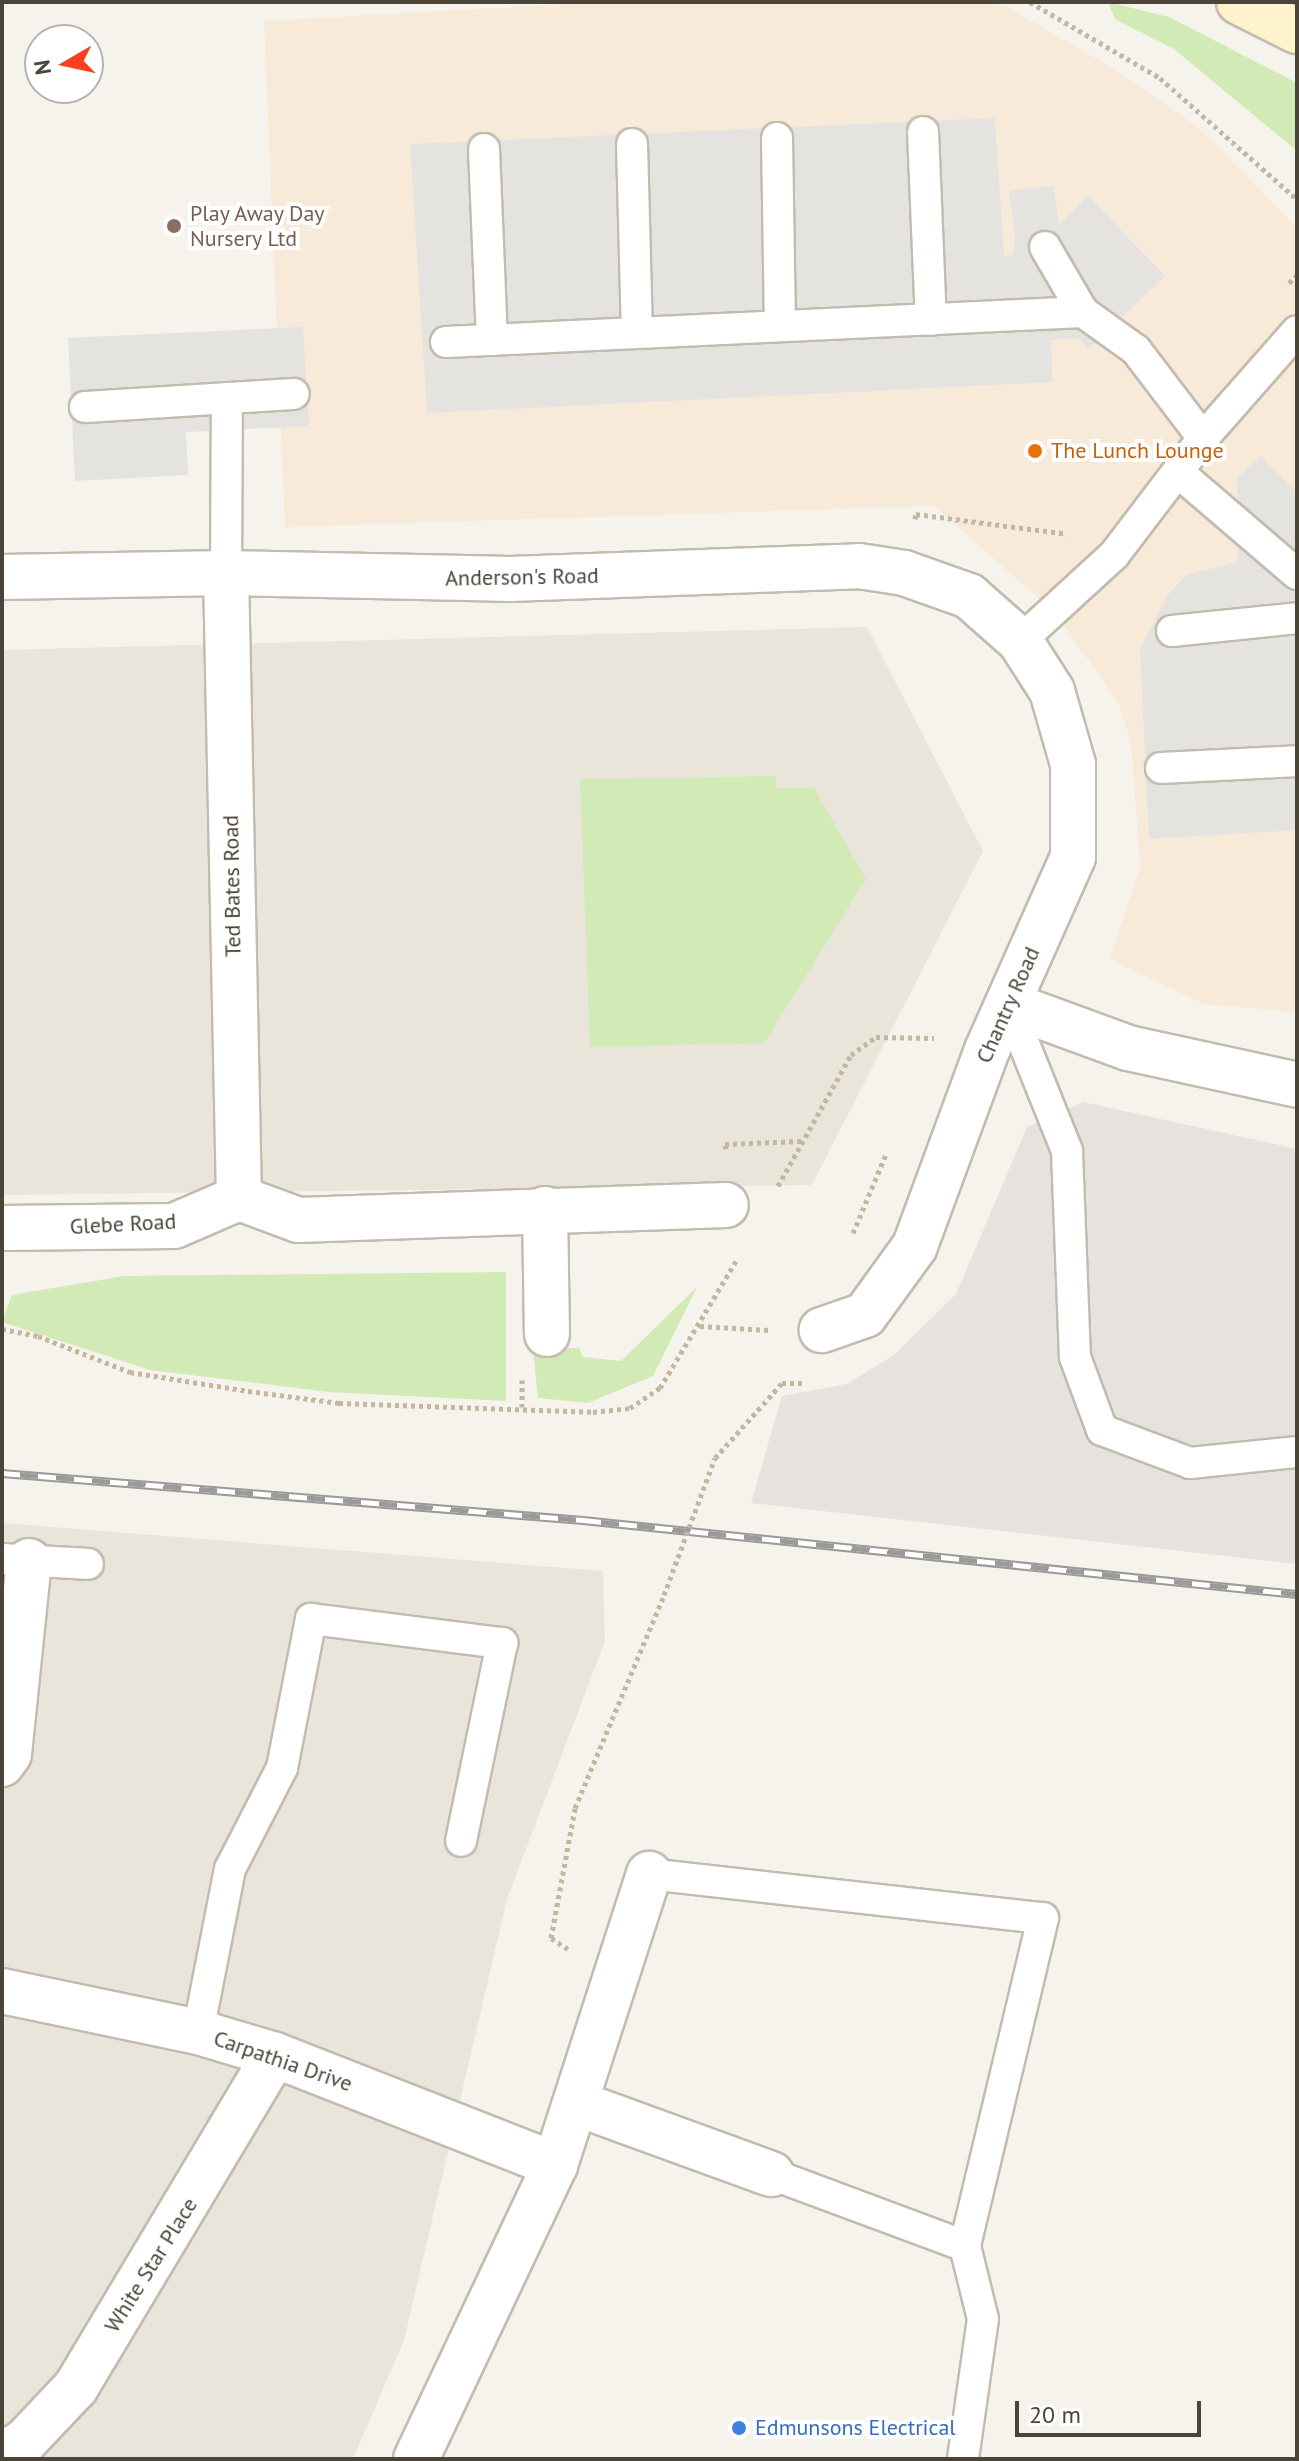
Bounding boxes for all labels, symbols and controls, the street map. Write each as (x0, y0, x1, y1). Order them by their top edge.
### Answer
north arrow (24, 24, 104, 104)
text: N (27, 58, 57, 77)
place label: Play Away Day Nursery Ltd (190, 200, 327, 252)
marker: Play Away Day Nursery Ltd (165, 217, 183, 235)
place label: The Lunch Lounge (1051, 438, 1224, 464)
marker: The Lunch Lounge (1026, 442, 1044, 460)
street label: Anderson's Road (445, 562, 599, 592)
street label: Ted Bates Road (218, 815, 246, 957)
street label: Chantry Road (970, 942, 1046, 1068)
street label: Glebe Road (69, 1208, 177, 1240)
street label: Carpathia Drive (210, 2025, 356, 2097)
street label: White Star Place (99, 2193, 203, 2337)
scale bar (1019, 2385, 1205, 2435)
text: 20 m (1029, 2399, 1081, 2430)
place label: Edmunsons Electrical (755, 2415, 956, 2441)
marker: Edmunsons Electrical (730, 2419, 748, 2437)

